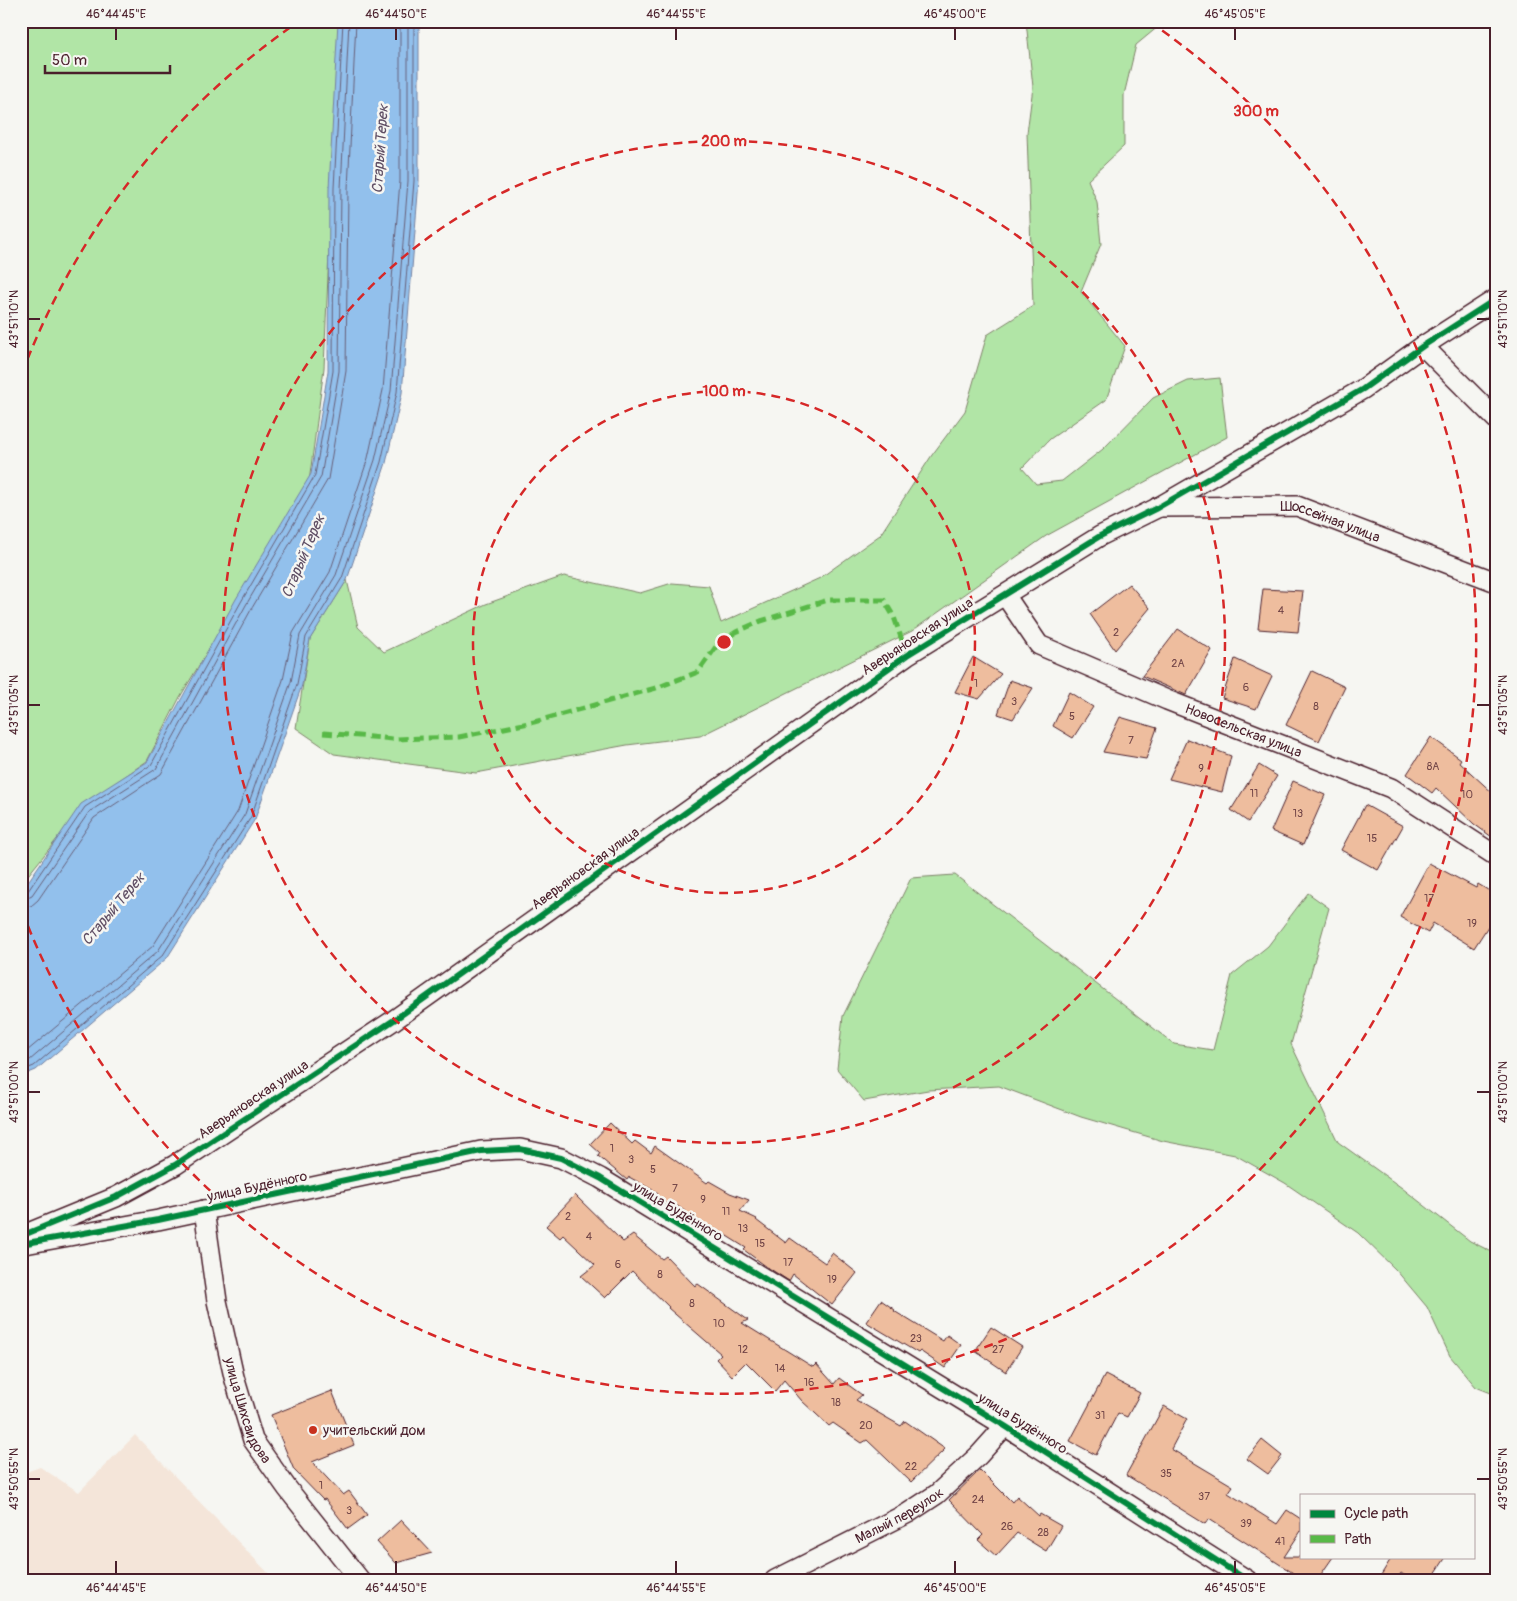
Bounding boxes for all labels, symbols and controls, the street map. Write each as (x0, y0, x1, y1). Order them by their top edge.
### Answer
text: 46°44'45"E (86, 7, 146, 22)
text: 46°44'50"E (365, 7, 427, 22)
text: 46°44'55"E (646, 7, 706, 22)
text: 46°45'00"E (924, 7, 986, 22)
text: 46°45'05"E (1205, 7, 1265, 22)
scale bar (45, 42, 170, 74)
text: 50 m (52, 51, 87, 70)
text: 300 m (1233, 102, 1279, 121)
water label: Старый Терек (368, 103, 393, 194)
text: 200 m (701, 132, 747, 151)
text: 43°51'10"N (7, 290, 22, 348)
text: 43°51'10"N (1496, 290, 1511, 348)
text: 100 m (703, 382, 745, 401)
street label: Шоссейная улица (1280, 498, 1382, 546)
water label: Старый Терек (277, 510, 330, 601)
street label: Аверьяновская улица (858, 594, 976, 679)
house number: 4 (1278, 604, 1285, 617)
house number: 2 (1113, 626, 1119, 639)
centre of rings (715, 633, 733, 651)
house number: 2А (1171, 657, 1185, 670)
text: 43°51'05"N (7, 675, 22, 735)
text: 43°51'05"N (1496, 675, 1511, 735)
house number: 1 (974, 677, 978, 690)
house number: 6 (1243, 681, 1249, 694)
house number: 3 (1011, 695, 1017, 708)
street label: Новосельская улица (1182, 700, 1304, 761)
house number: 8 (1313, 700, 1319, 713)
house number: 5 (1069, 710, 1075, 723)
house number: 7 (1128, 734, 1134, 747)
house number: 8А (1427, 760, 1439, 773)
house number: 9 (1198, 762, 1204, 775)
house number: 11 (1250, 787, 1258, 800)
house number: 10 (1461, 788, 1473, 801)
house number: 13 (1293, 807, 1303, 820)
street label: Аверьяновская улица (528, 824, 643, 913)
house number: 15 (1367, 832, 1377, 845)
water label: Старый Терек (78, 868, 150, 949)
house number: 17 (1424, 892, 1434, 905)
house number: 19 (1467, 917, 1477, 930)
street label: Аверьяновская улица (195, 1056, 312, 1143)
text: 43°51'00"N (7, 1061, 22, 1123)
text: 43°51'00"N (1496, 1061, 1511, 1123)
house number: 1 (610, 1142, 614, 1155)
house number: 3 (628, 1153, 634, 1166)
house number: 5 (650, 1163, 656, 1176)
street label: улица Будённого (204, 1167, 309, 1206)
street label: улица Будённого (629, 1177, 726, 1245)
house number: 7 (672, 1182, 678, 1195)
house number: 9 (700, 1193, 706, 1206)
house number: 11 (722, 1205, 730, 1218)
house number: 2 (565, 1210, 571, 1223)
house number: 13 (738, 1222, 748, 1235)
house number: 4 (586, 1230, 593, 1243)
house number: 15 (755, 1237, 765, 1250)
house number: 17 (783, 1256, 793, 1269)
house number: 6 (615, 1258, 621, 1271)
house number: 8 (657, 1268, 663, 1281)
house number: 19 (827, 1273, 837, 1286)
house number: 8 (689, 1297, 695, 1310)
house number: 10 (713, 1317, 725, 1330)
house number: 23 (910, 1332, 922, 1345)
house number: 12 (738, 1343, 748, 1356)
house number: 27 (992, 1343, 1004, 1356)
street label: улица Шихсаидова (221, 1355, 275, 1467)
house number: 14 (775, 1362, 786, 1375)
house number: 16 (804, 1376, 814, 1389)
street label: улица Будённого (974, 1389, 1071, 1458)
house number: 18 (831, 1396, 841, 1409)
house number: 31 (1095, 1409, 1105, 1422)
house number: 20 (859, 1419, 873, 1432)
place label: учительский дом (322, 1422, 425, 1439)
marker: учительский дом (307, 1424, 319, 1436)
text: 43°50'55"N (7, 1448, 22, 1510)
text: 43°50'55"N (1496, 1448, 1511, 1510)
house number: 22 (905, 1460, 917, 1473)
house number: 35 (1160, 1467, 1172, 1480)
house number: 1 (319, 1479, 323, 1492)
street label: Малый переулок (852, 1484, 947, 1547)
house number: 37 (1198, 1490, 1210, 1503)
house number: 24 (972, 1493, 985, 1506)
legend (1300, 1494, 1474, 1558)
house number: 3 (346, 1504, 352, 1517)
text: Cycle path (1344, 1504, 1408, 1523)
house number: 39 (1240, 1517, 1252, 1530)
house number: 26 (1001, 1520, 1013, 1533)
house number: 28 (1037, 1526, 1049, 1539)
text: Path (1344, 1530, 1371, 1549)
house number: 41 (1275, 1535, 1285, 1548)
text: 46°44'45"E (86, 1581, 146, 1596)
text: 46°44'50"E (365, 1581, 427, 1596)
text: 46°44'55"E (646, 1581, 706, 1596)
text: 46°45'00"E (924, 1581, 986, 1596)
text: 46°45'05"E (1205, 1581, 1265, 1596)

